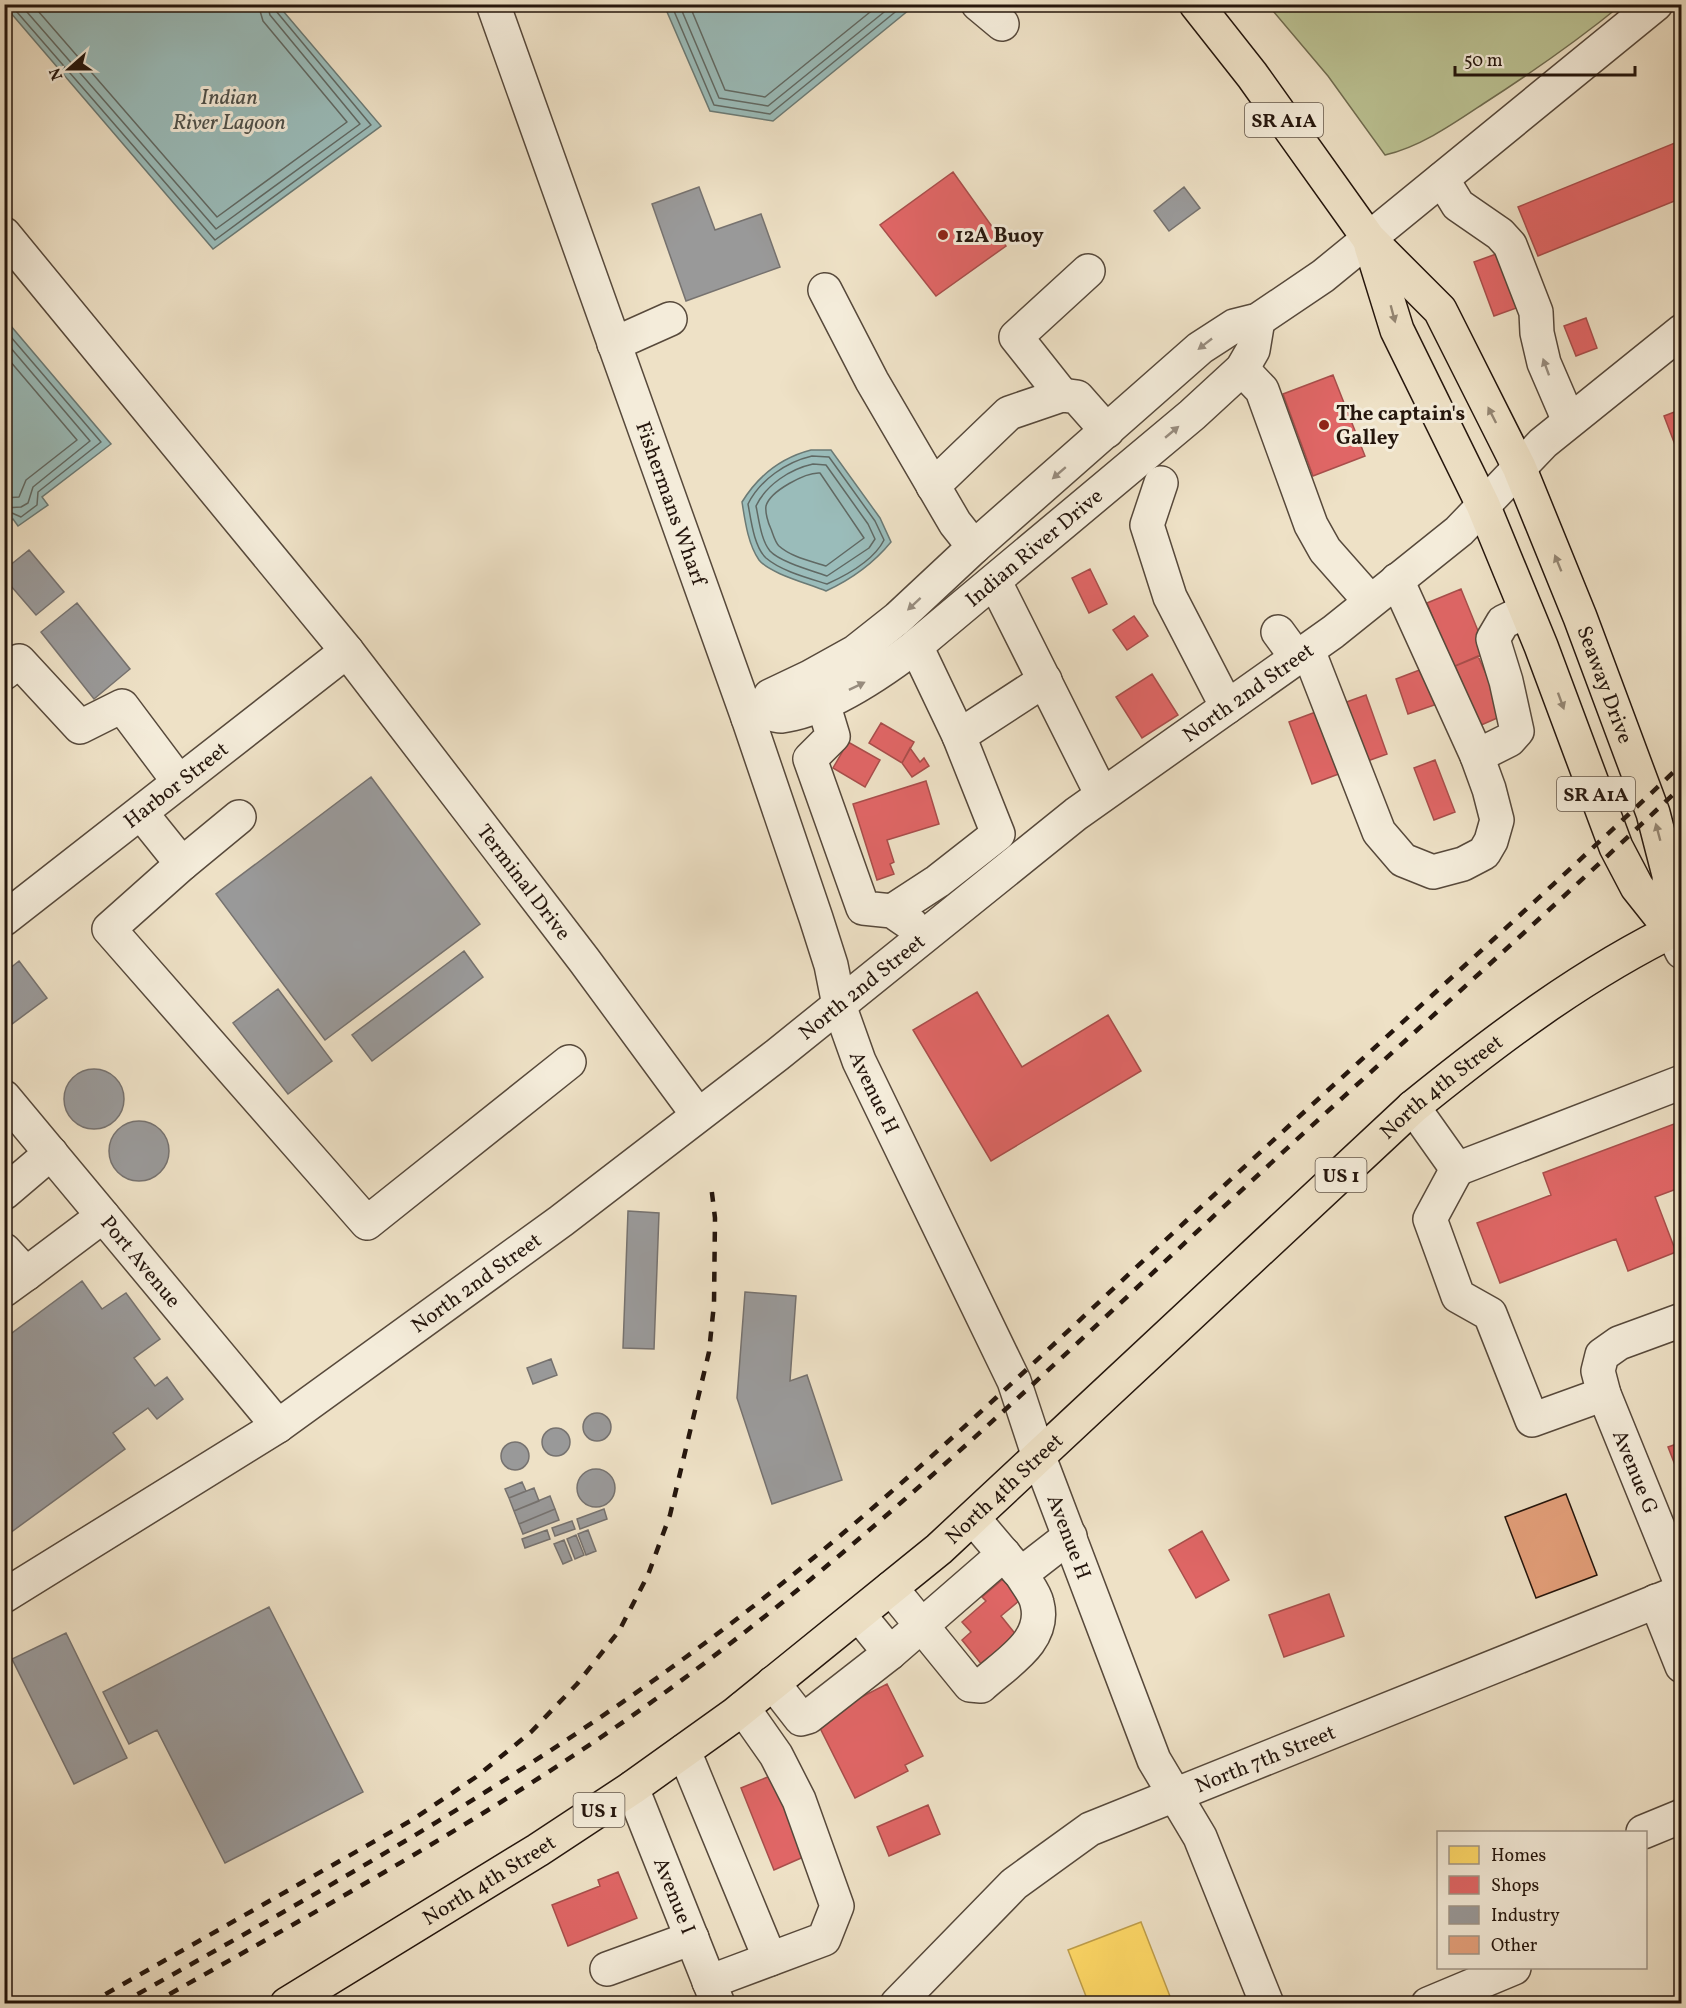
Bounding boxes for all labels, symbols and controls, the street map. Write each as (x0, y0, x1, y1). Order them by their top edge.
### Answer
north arrow (39, 39, 99, 99)
scale bar (1455, 39, 1635, 77)
text: 50 m (1464, 49, 1503, 74)
text: N (44, 64, 69, 83)
water label: Indian River Lagoon (172, 83, 286, 139)
road number: SR A1A (1245, 103, 1323, 137)
place label: 12A Buoy (955, 222, 1044, 251)
marker: 12A Buoy (936, 228, 950, 242)
one-way arrow (1388, 305, 1398, 324)
one-way arrow (1197, 338, 1213, 351)
one-way arrow (1541, 358, 1550, 376)
place label: The captain's Galley (1336, 400, 1465, 453)
one-way arrow (1488, 406, 1498, 424)
street label: Fishermans Wharf (627, 418, 713, 591)
marker: The captain's Galley (1317, 418, 1331, 432)
one-way arrow (1164, 426, 1179, 439)
one-way arrow (1052, 466, 1067, 479)
street label: Indian River Drive (960, 482, 1110, 615)
one-way arrow (1553, 554, 1562, 572)
one-way arrow (907, 596, 921, 610)
street label: Seaway Drive (1569, 622, 1639, 748)
street label: North 2nd Street (1177, 637, 1320, 750)
one-way arrow (849, 681, 866, 691)
one-way arrow (1557, 692, 1566, 710)
street label: Harbor Street (118, 736, 235, 836)
road number: SR A1A (1557, 777, 1635, 811)
street label: Terminal Drive (469, 819, 577, 947)
one-way arrow (1652, 823, 1662, 841)
street label: North 2nd Street (793, 928, 932, 1048)
street label: North 4th Street (1374, 1029, 1510, 1147)
street label: Avenue H (841, 1048, 905, 1139)
road number: US 1 (1316, 1158, 1366, 1192)
street label: Port Avenue (93, 1210, 187, 1315)
street label: North 2nd Street (406, 1227, 548, 1341)
street label: Avenue G (1604, 1426, 1664, 1519)
street label: North 4th Street (940, 1427, 1070, 1552)
street label: Avenue H (1039, 1491, 1097, 1584)
street label: North 7th Street (1191, 1719, 1340, 1801)
road number: US 1 (574, 1793, 624, 1827)
street label: North 4th Street (418, 1829, 562, 1933)
legend (1437, 1831, 1647, 1969)
text: Homes (1491, 1844, 1546, 1869)
street label: Avenue I (645, 1854, 702, 1939)
text: Shops (1491, 1874, 1539, 1899)
text: Industry (1491, 1904, 1560, 1929)
text: Other (1491, 1934, 1538, 1959)

